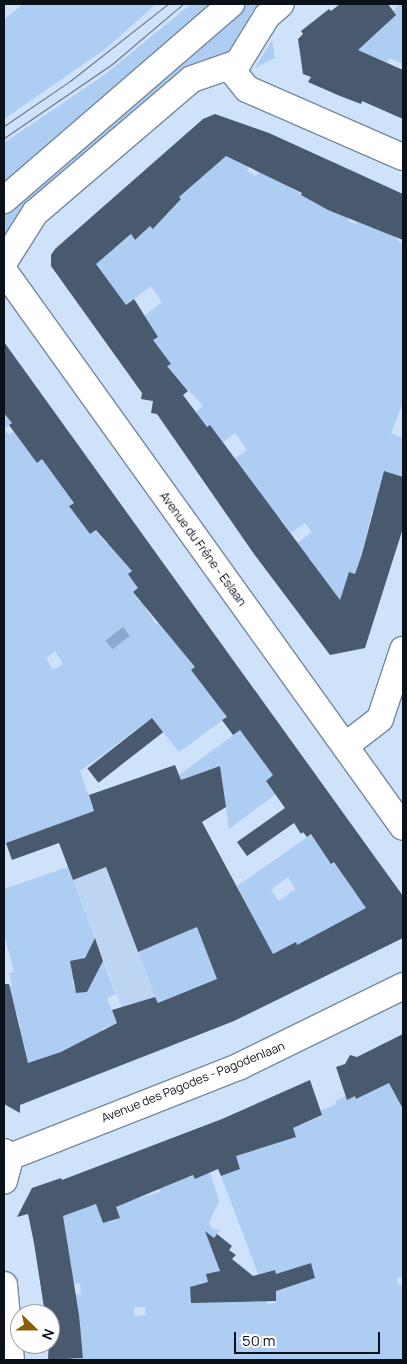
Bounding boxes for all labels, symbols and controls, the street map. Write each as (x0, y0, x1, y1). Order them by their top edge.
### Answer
street label: Avenue du Frêne - Eslaan (157, 489, 249, 609)
street label: Avenue des Pagodes - Pagodenlaan (99, 1039, 287, 1125)
north arrow (10, 1304, 60, 1354)
scale bar (237, 1322, 383, 1354)
text: N (38, 1326, 59, 1343)
text: 50 m (242, 1330, 276, 1351)

